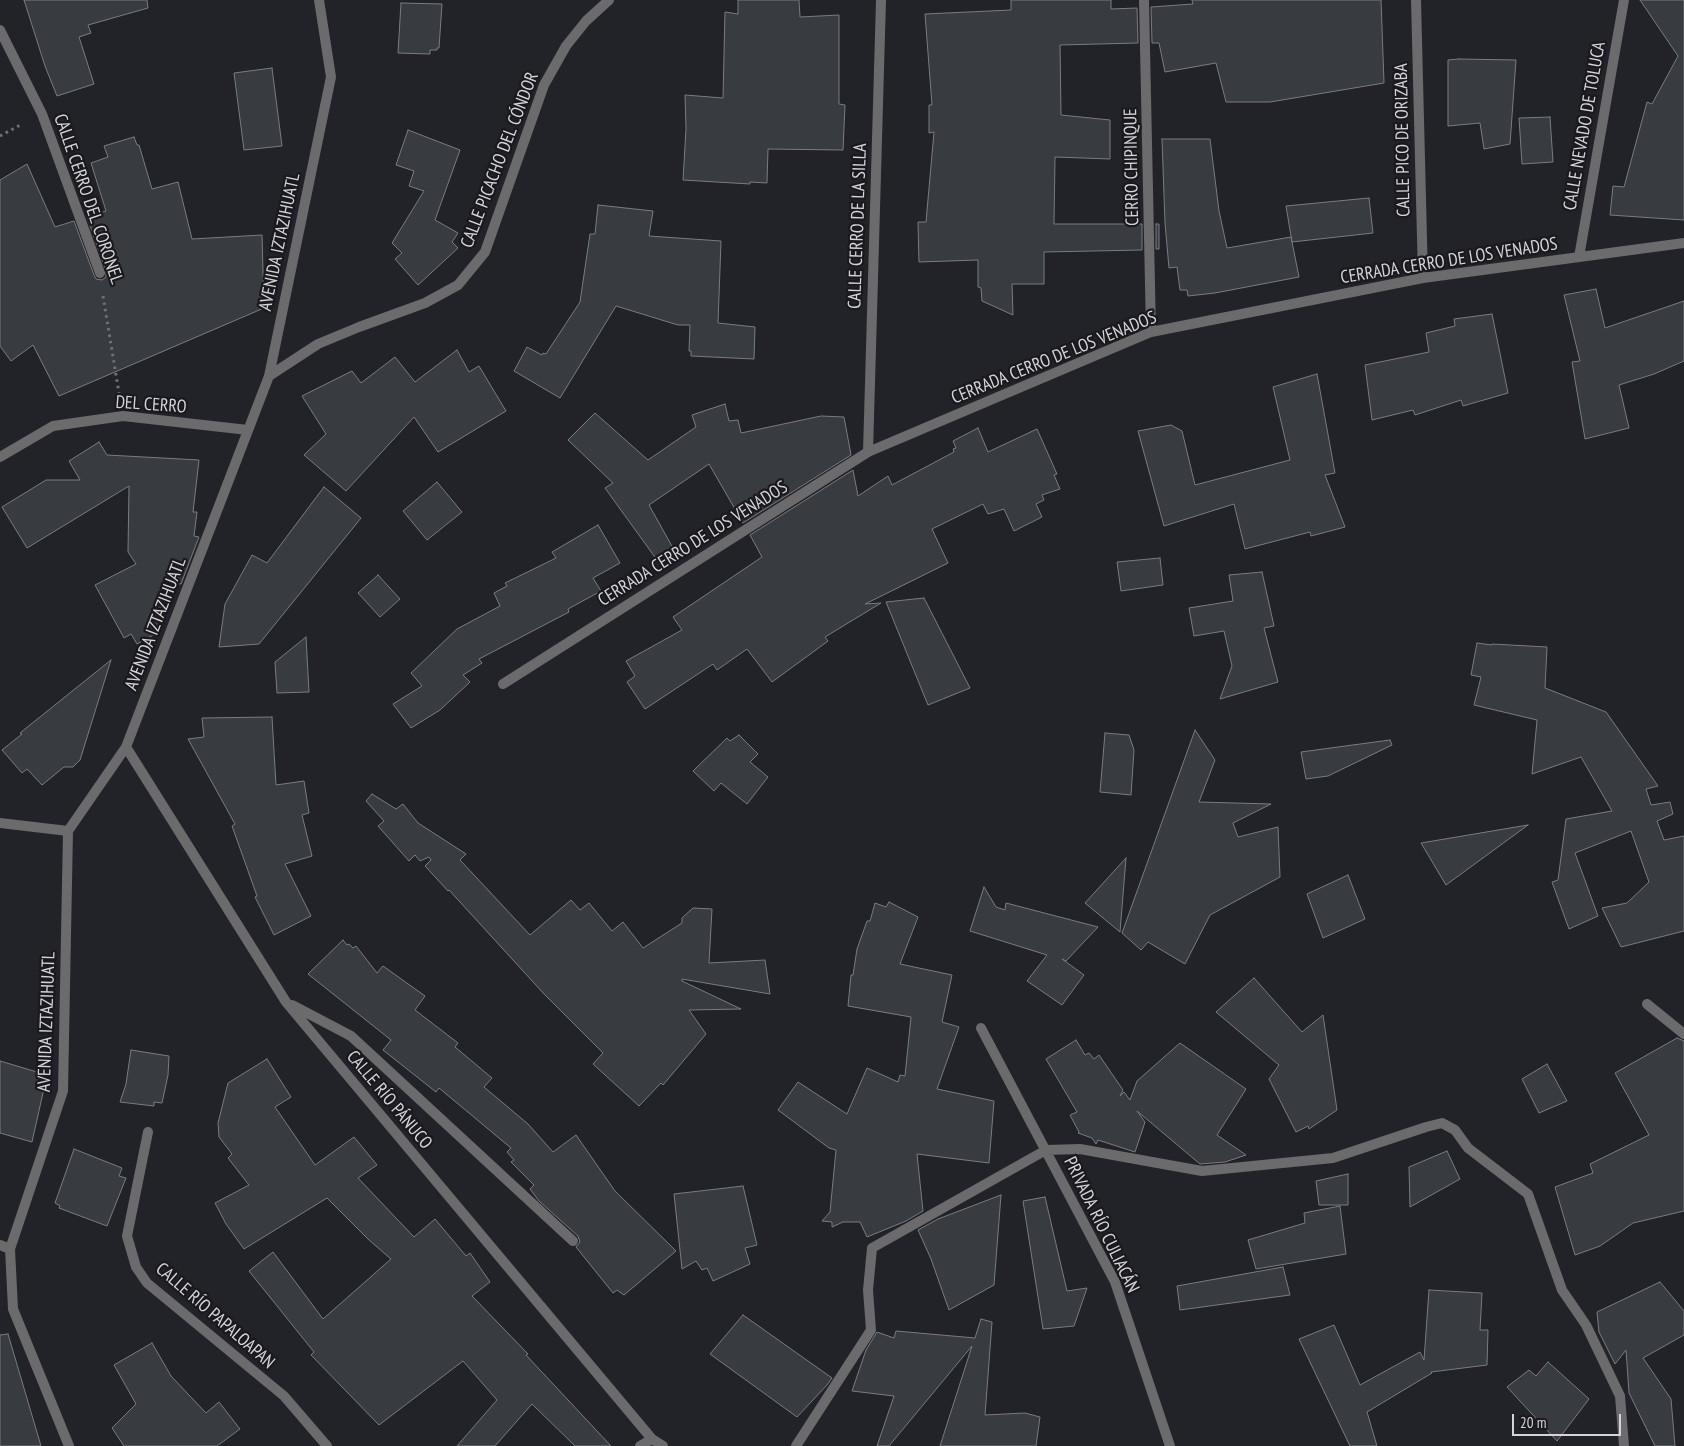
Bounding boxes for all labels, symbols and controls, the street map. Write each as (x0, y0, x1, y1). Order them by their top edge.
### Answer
street label: CALLE NEVADO DE TOLUCA (1560, 40, 1610, 212)
street label: CALLE PICO DE ORIZABA (1391, 63, 1415, 217)
street label: CALLE PICACHO DEL CÓNDOR (457, 69, 543, 251)
street label: CERRO CHIPINQUE (1120, 108, 1144, 226)
street label: CALLE CERRO DEL CORONEL (49, 111, 127, 287)
street label: CALLE CERRO DE LA SILLA (844, 143, 872, 309)
street label: AVENIDA IZTAZIHUATL (255, 171, 305, 313)
street label: CERRADA CERRO DE LOS VENADOS (1339, 233, 1559, 289)
street label: CERRADA CERRO DE LOS VENADOS (948, 307, 1160, 409)
street label: DEL CERRO (115, 392, 187, 418)
street label: CERRADA CERRO DE LOS VENADOS (594, 477, 792, 611)
street label: AVENIDA IZTAZIHUATL (121, 555, 191, 693)
street label: AVENIDA IZTAZIHUATL (34, 951, 60, 1093)
street label: CALLE RÍO PÁNUCO (342, 1046, 436, 1154)
street label: PRIVADA RÍO CULIACÁN (1059, 1154, 1143, 1296)
street label: CALLE RÍO PAPALOAPAN (151, 1258, 279, 1374)
scale bar (1514, 1404, 1623, 1436)
text: 20 m (1520, 1413, 1546, 1432)

